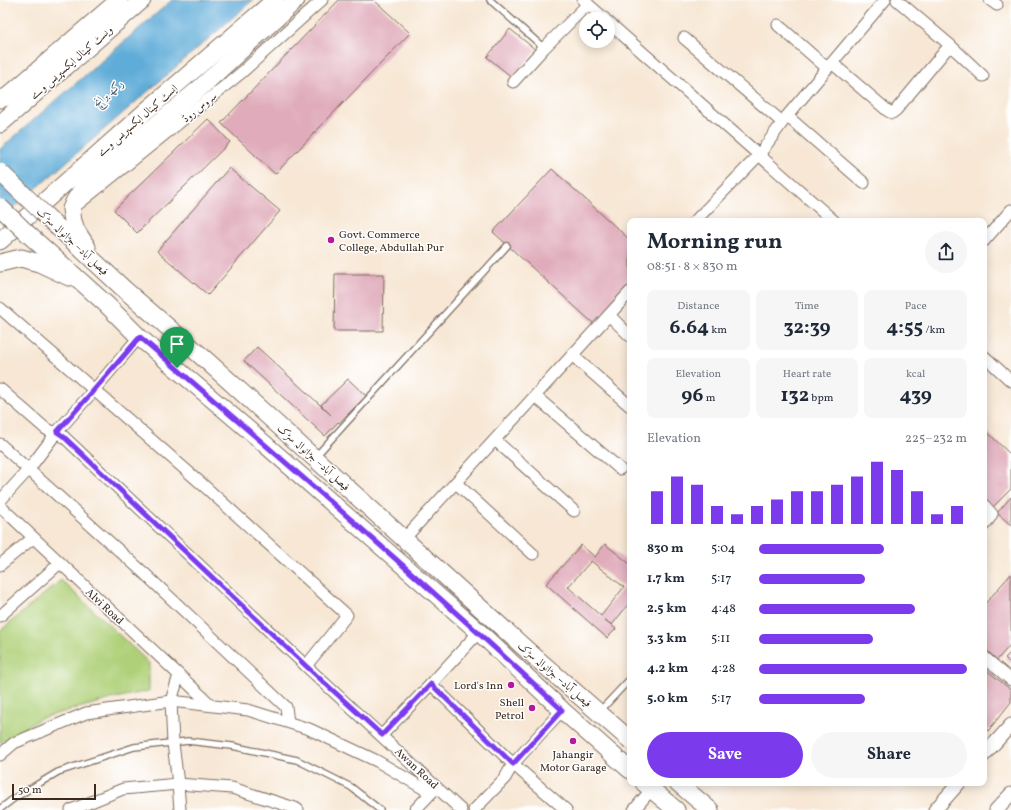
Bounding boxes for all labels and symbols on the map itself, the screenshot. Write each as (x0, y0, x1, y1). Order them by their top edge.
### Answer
street label: ویسٹ کینال ایکسپریس وے (27, 23, 117, 103)
water label: رکھ برانچ (90, 76, 128, 112)
street label: ایسٹ کینال ایکسپریس وے (94, 82, 182, 160)
street label: سروس روڈ (179, 89, 221, 127)
street label: فیصل آباد– جڑانوالہ سڑک (33, 204, 112, 279)
place label: Govt. Commerce College, Abdullah Pur (339, 228, 444, 256)
marker: Govt. Commerce College, Abdullah Pur (326, 235, 336, 245)
pin (160, 327, 194, 368)
street label: فیصل آباد– جڑانوالہ سڑک (273, 421, 353, 495)
street label: Alvi Road (82, 586, 126, 629)
street label: فیصل آباد– جڑانوالہ سڑک (514, 638, 595, 711)
place label: Lord's Inn (454, 679, 503, 694)
marker: Lord's Inn (506, 680, 516, 690)
place label: Shell Petrol (495, 696, 524, 724)
marker: Shell Petrol (527, 703, 537, 713)
marker: Jahangir Motor Garage (568, 736, 578, 746)
street label: Awan Road (391, 745, 441, 793)
place label: Jahangir Motor Garage (540, 748, 606, 776)
scale bar (12, 782, 96, 801)

